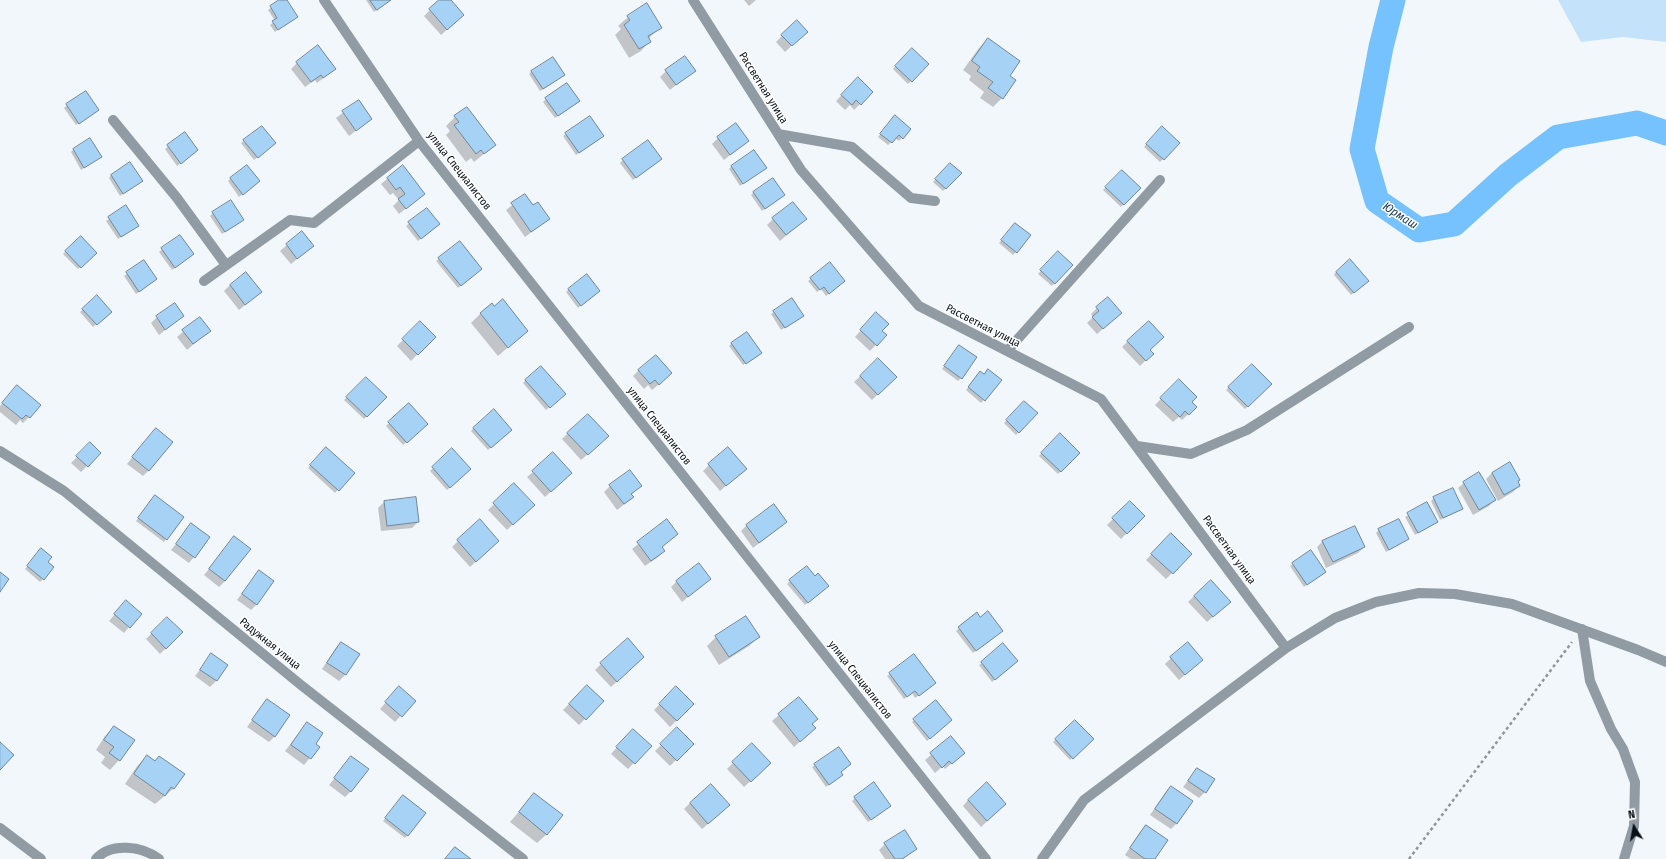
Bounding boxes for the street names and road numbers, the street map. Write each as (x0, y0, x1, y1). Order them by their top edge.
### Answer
street label: Рассветная улица (736, 50, 790, 126)
street label: улица Специалистов (424, 129, 494, 213)
street label: Рассветная улица (944, 302, 1022, 350)
street label: улица Специалистов (624, 384, 694, 468)
street label: Рассветная улица (1200, 513, 1258, 587)
street label: Радужная улица (237, 615, 303, 673)
street label: улица Специалистов (825, 638, 895, 722)

